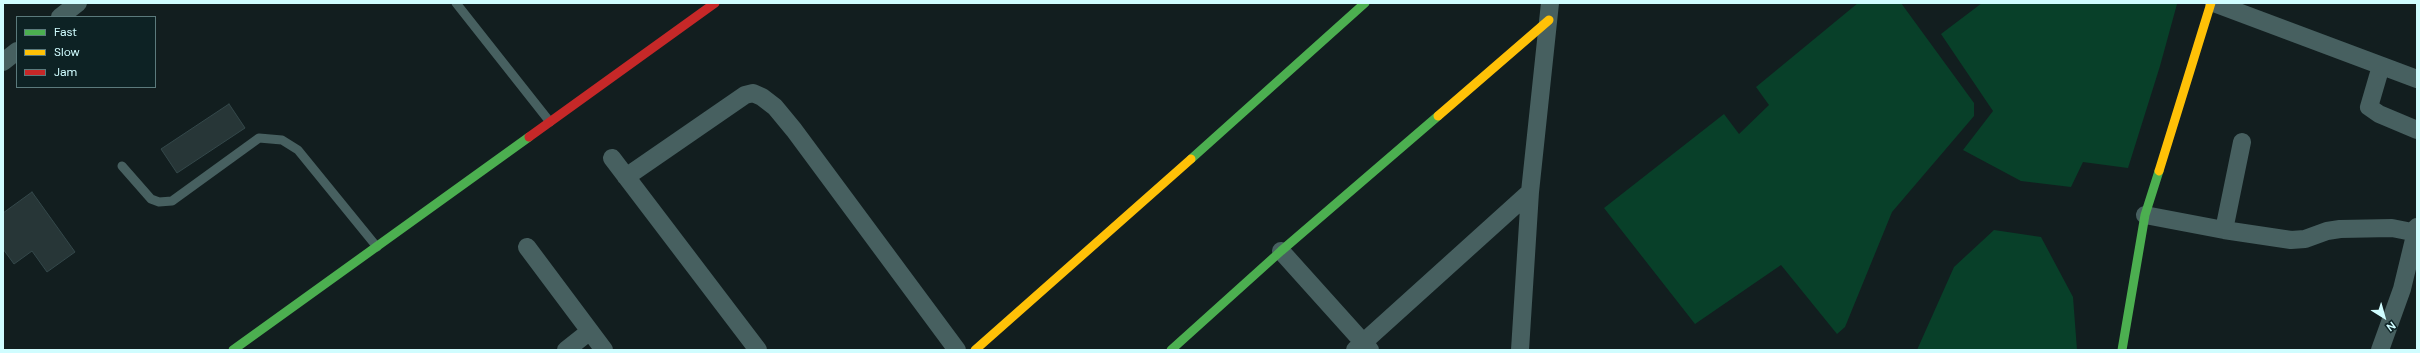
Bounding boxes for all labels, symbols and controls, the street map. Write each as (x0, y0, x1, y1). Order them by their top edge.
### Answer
legend (16, 16, 156, 88)
text: Fast (54, 24, 77, 40)
text: Slow (54, 44, 80, 60)
text: Jam (54, 64, 77, 80)
north arrow (2364, 297, 2404, 337)
text: N (2384, 319, 2399, 335)

